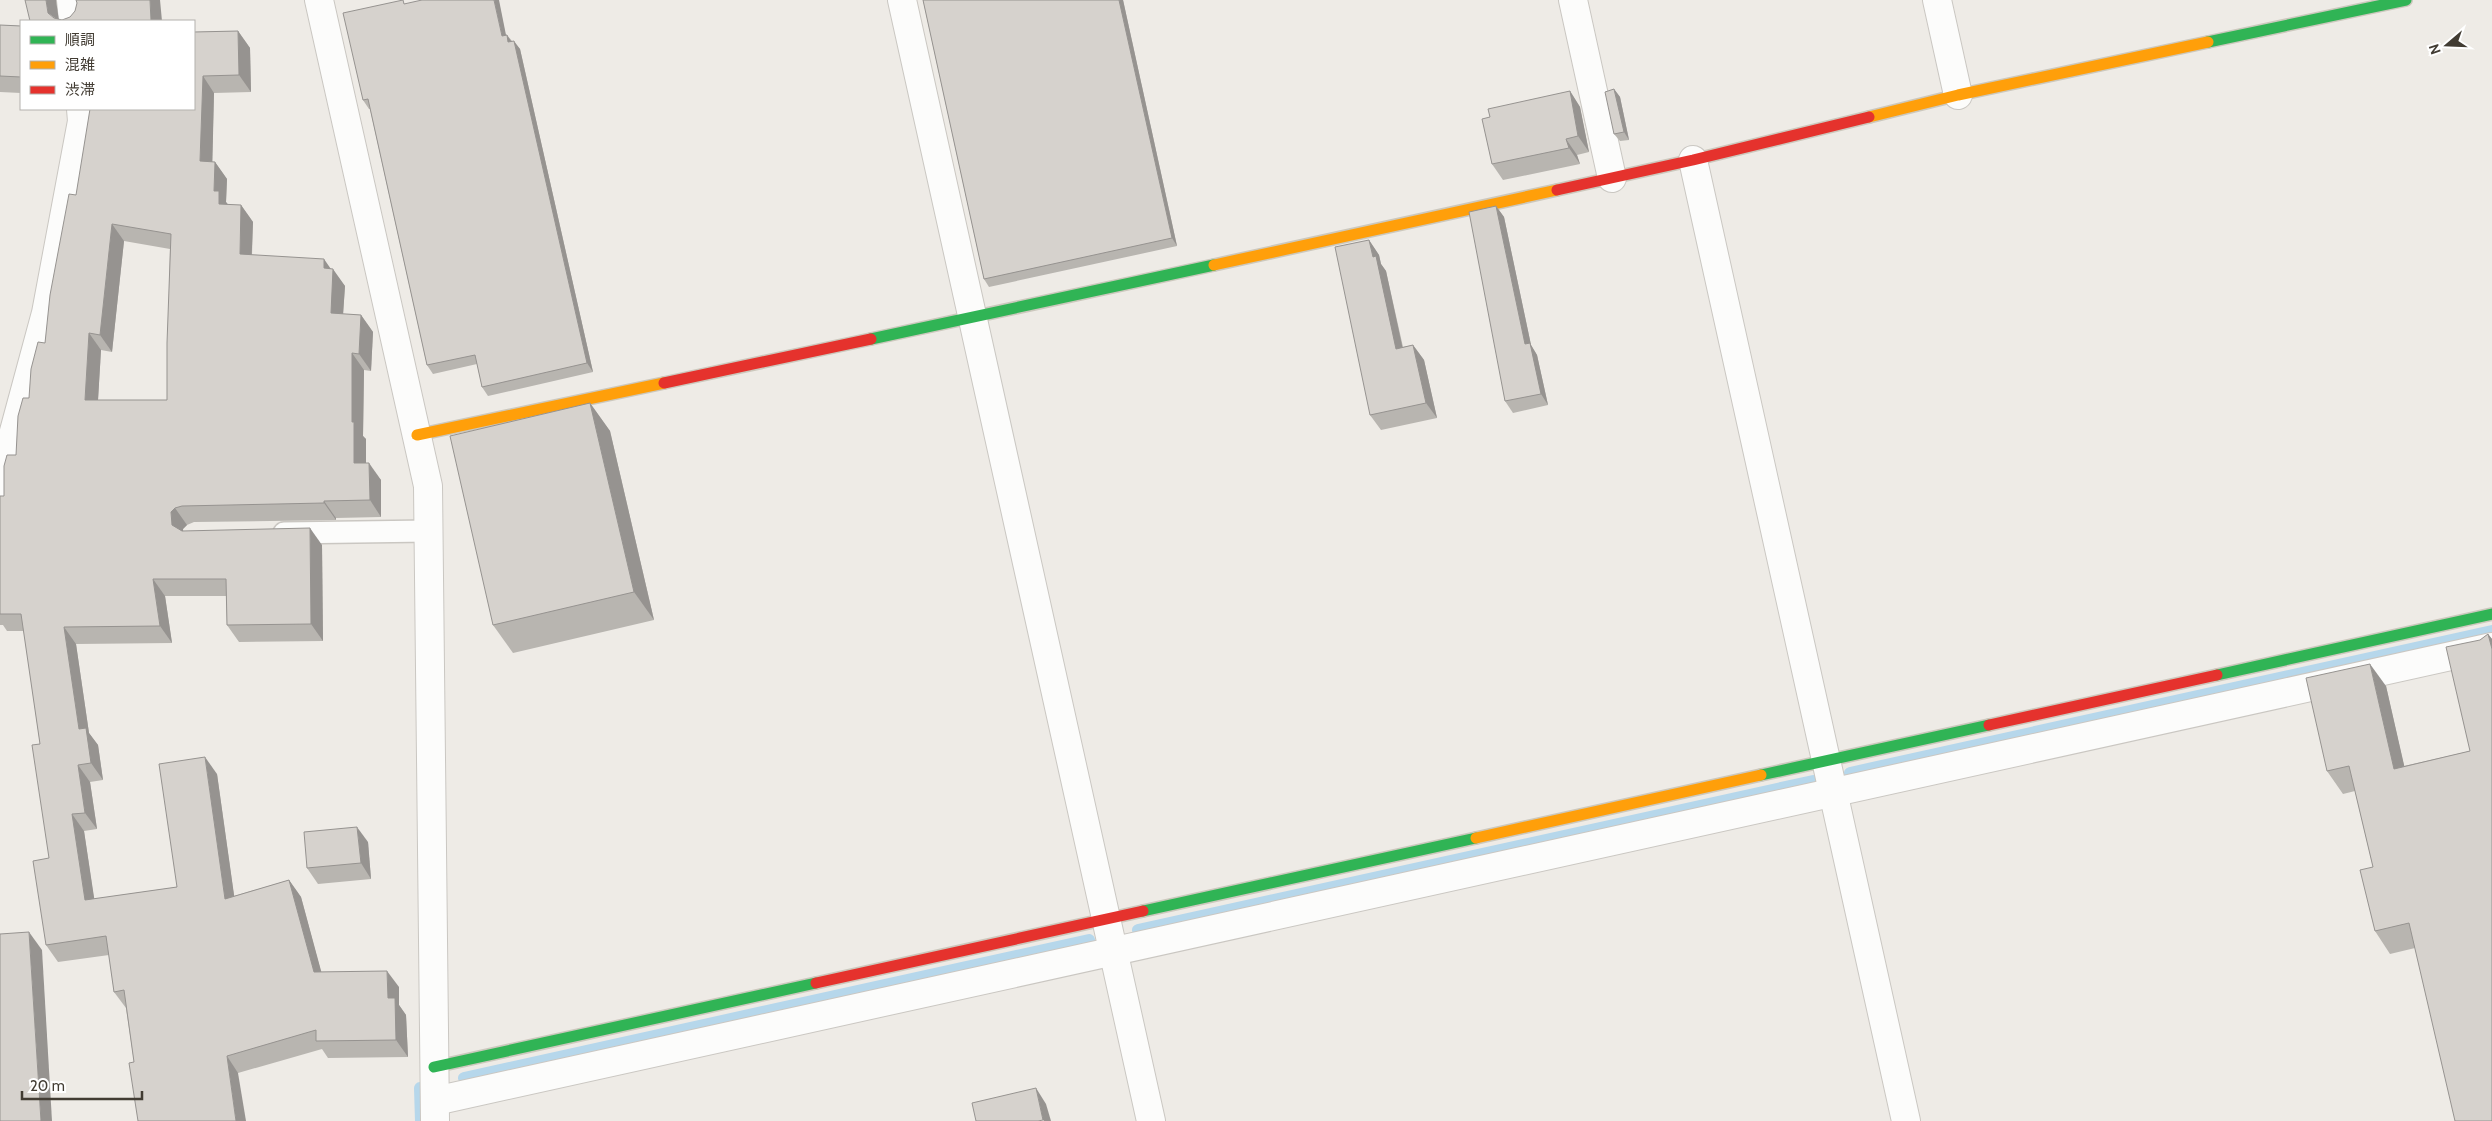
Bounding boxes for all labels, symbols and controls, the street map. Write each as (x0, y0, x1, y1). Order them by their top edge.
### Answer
legend (20, 20, 195, 110)
north arrow (2422, 20, 2472, 70)
text: 順調 (65, 31, 95, 49)
text: N (2425, 42, 2445, 57)
text: 混雑 (65, 56, 95, 74)
text: 渋滞 (65, 81, 95, 99)
scale bar (22, 1068, 142, 1100)
text: 20 m (30, 1077, 65, 1095)

